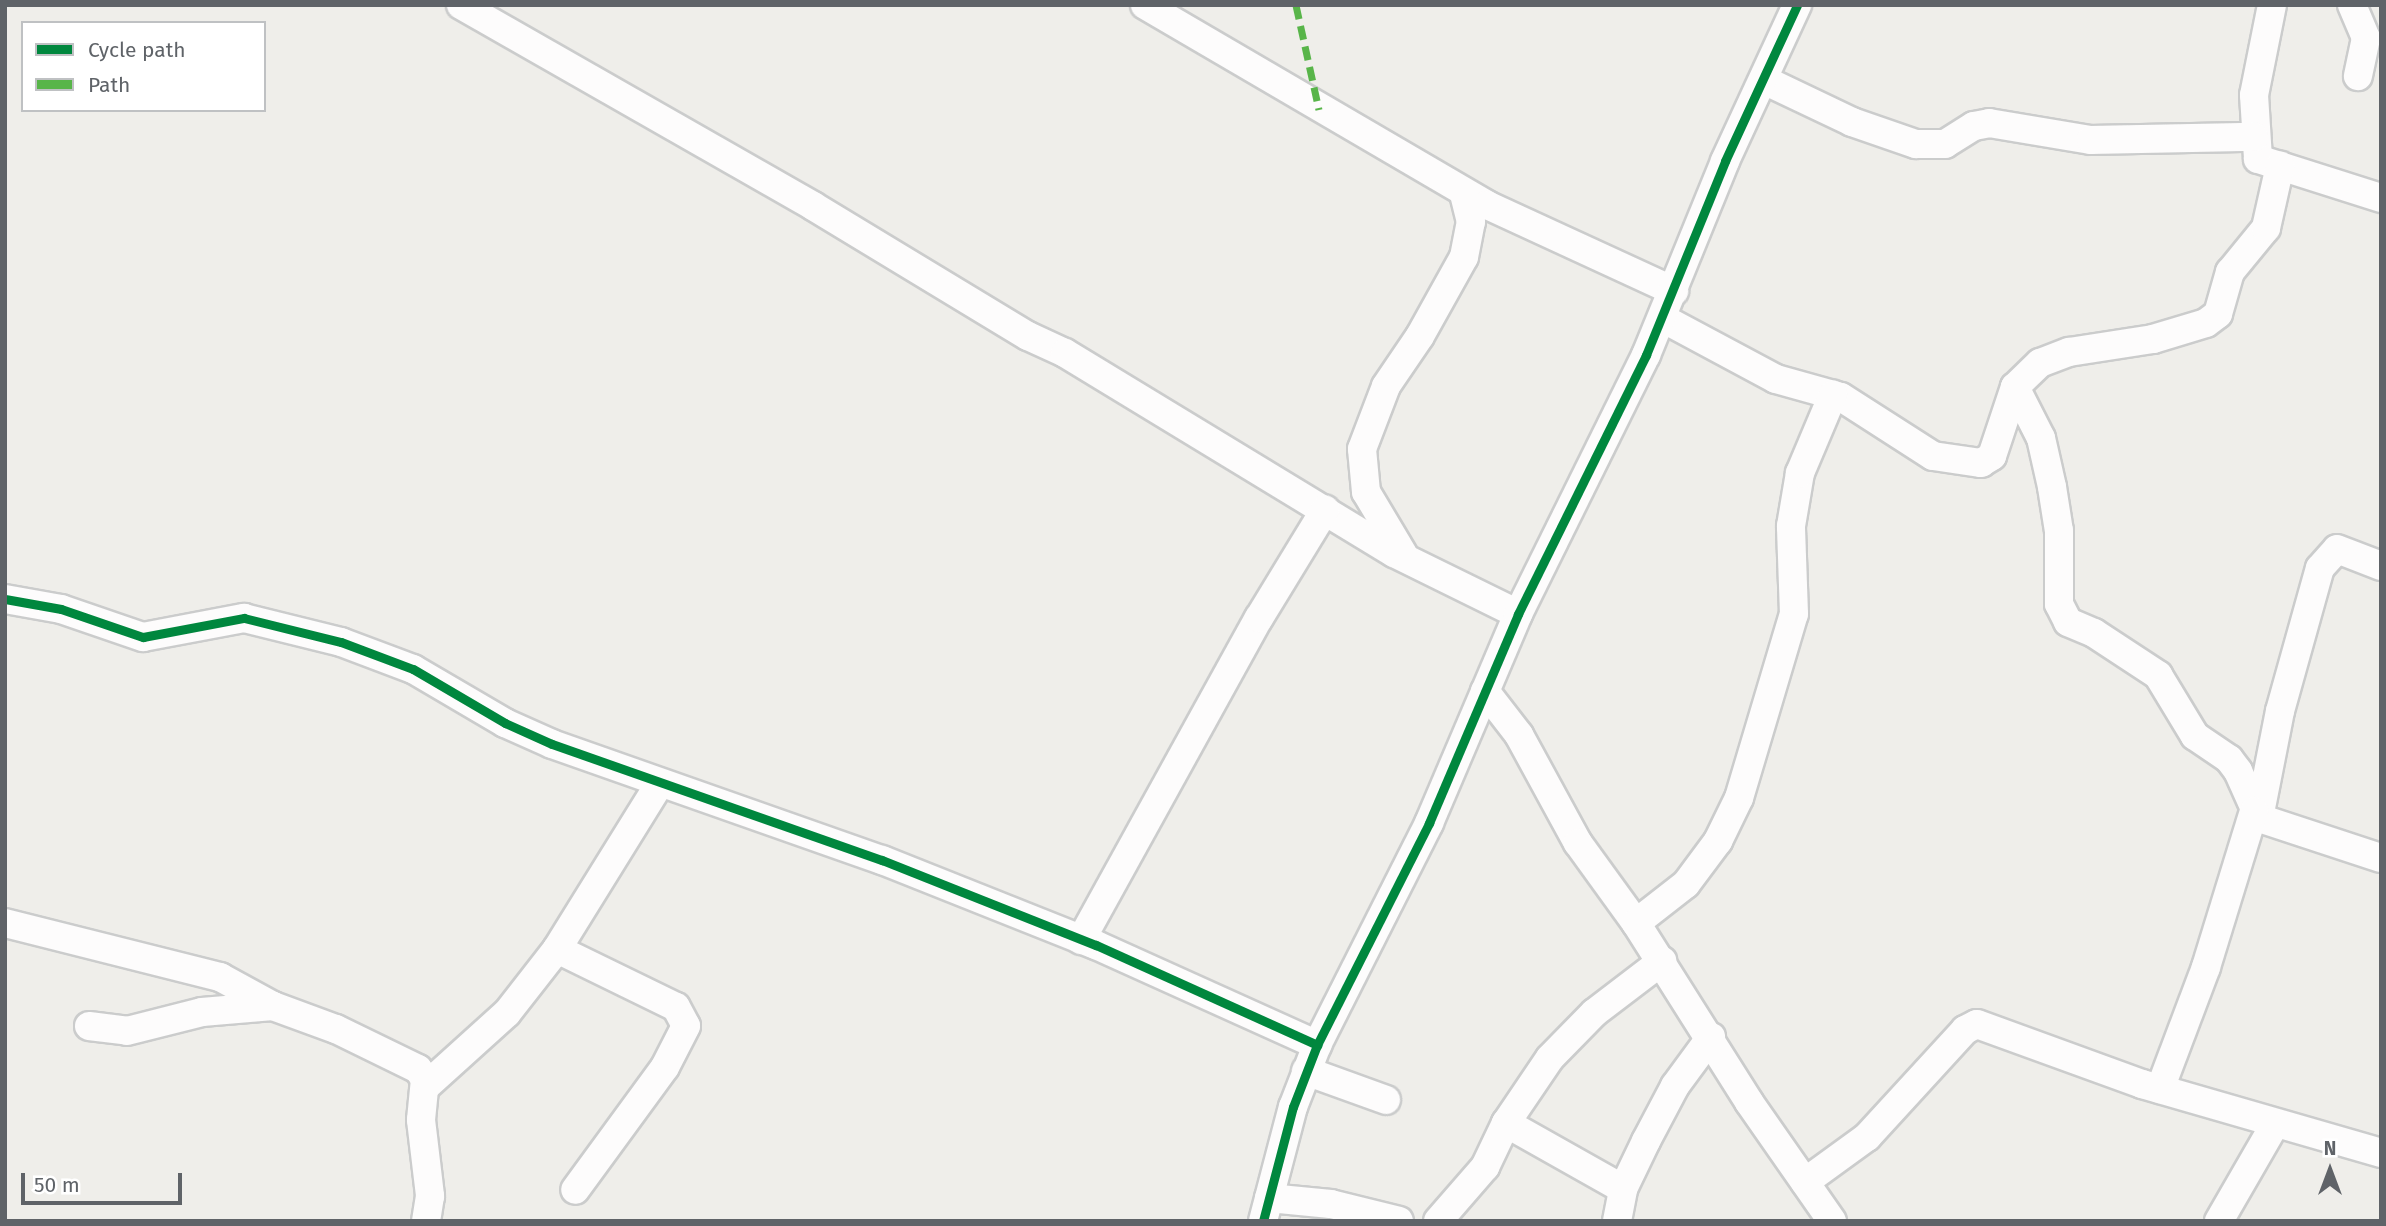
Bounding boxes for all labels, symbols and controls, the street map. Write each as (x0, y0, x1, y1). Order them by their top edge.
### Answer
legend (21, 21, 266, 112)
text: Cycle path (88, 37, 186, 63)
text: Path (88, 72, 130, 98)
north arrow (2295, 1135, 2365, 1205)
text: N (2324, 1137, 2336, 1160)
scale bar (24, 1160, 186, 1204)
text: 50 m (34, 1172, 80, 1198)

